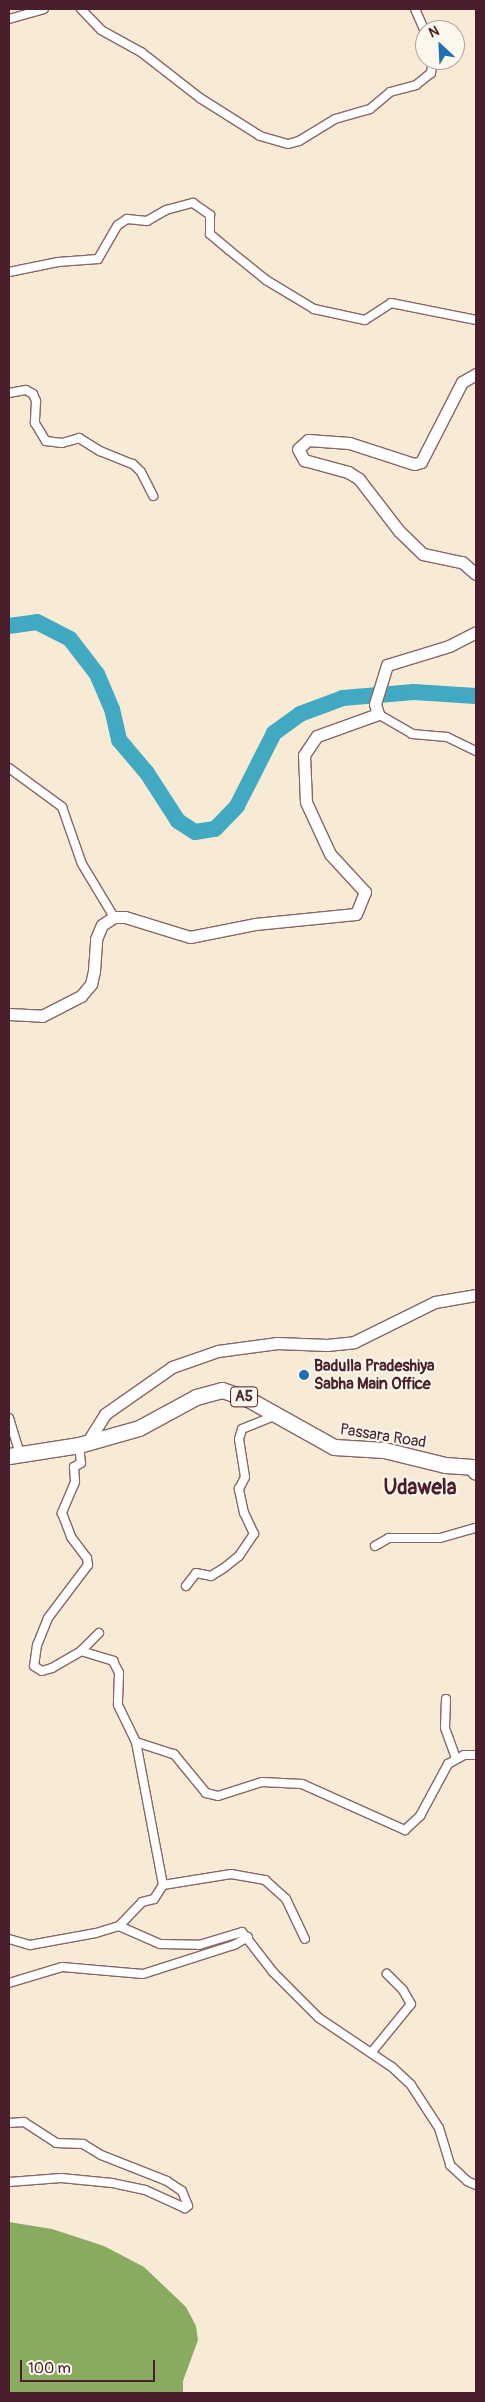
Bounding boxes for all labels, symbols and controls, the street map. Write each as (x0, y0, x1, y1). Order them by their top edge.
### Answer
north arrow (415, 20, 465, 70)
text: N (426, 22, 442, 42)
place label: Badulla Pradeshiya Sabha Main Office (314, 1356, 434, 1394)
marker: Badulla Pradeshiya Sabha Main Office (298, 1369, 310, 1381)
road number: A5 (229, 1384, 259, 1410)
street label: Passara Road (338, 1420, 428, 1452)
district label: Udawela (383, 1475, 457, 1501)
scale bar (22, 2350, 158, 2382)
text: 100 m (28, 2359, 71, 2378)

